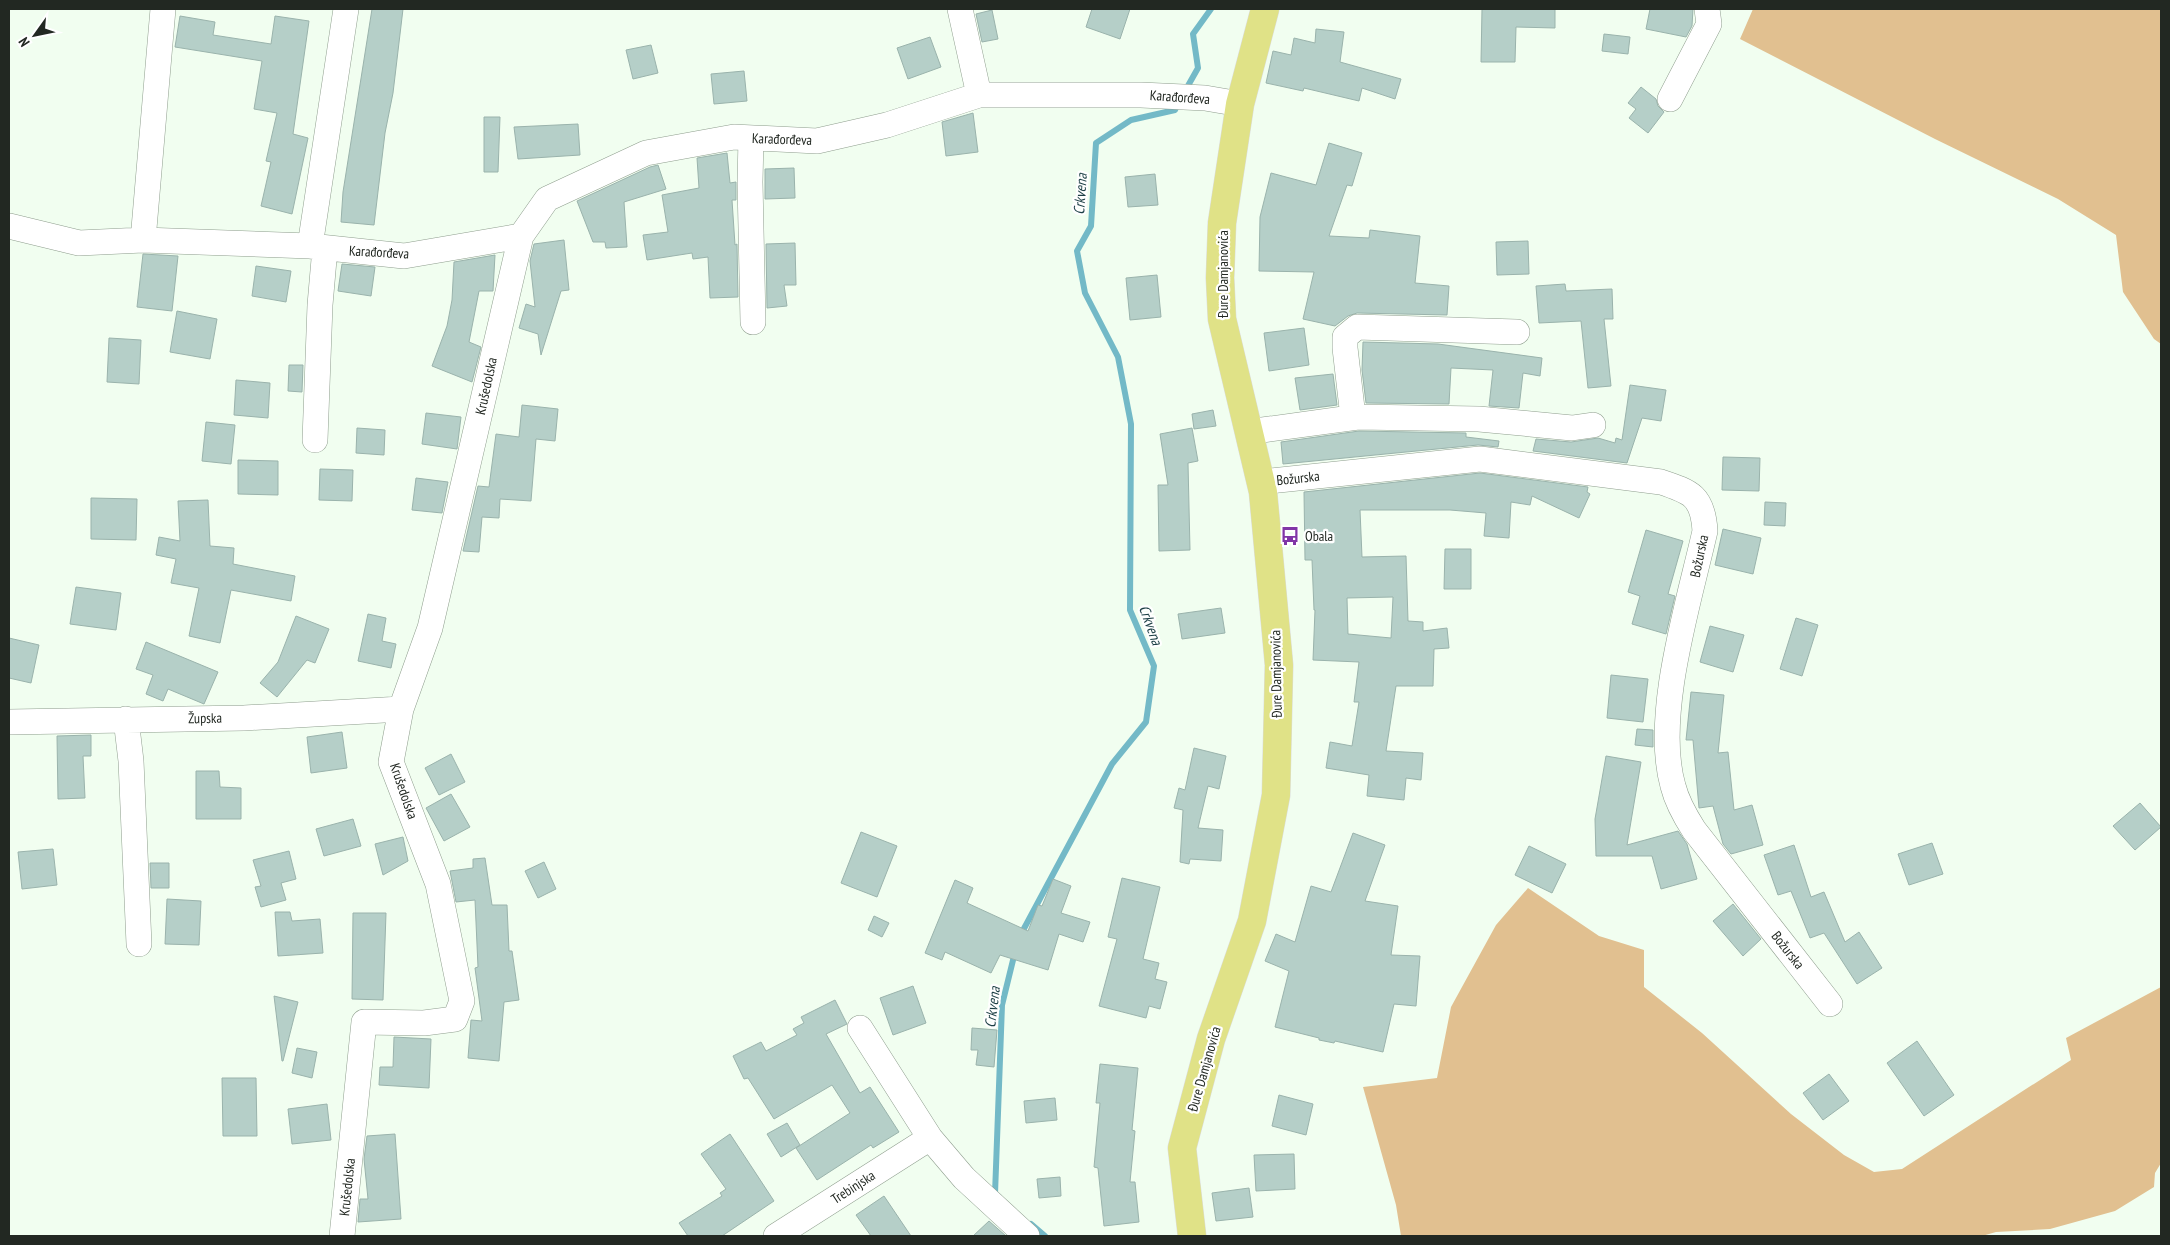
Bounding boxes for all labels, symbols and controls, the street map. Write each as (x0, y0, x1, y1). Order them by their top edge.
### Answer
north arrow (10, 10, 60, 60)
text: N (14, 34, 34, 50)
street label: Karađorđeva (1149, 86, 1211, 108)
street label: Karađorđeva (752, 129, 812, 149)
water label: Crkvena (1069, 172, 1091, 215)
street label: Đure Damjanovića (1214, 230, 1232, 319)
street label: Karađorđeva (348, 241, 410, 263)
street label: Krušedolska (471, 356, 501, 416)
street label: Božurska (1276, 467, 1320, 489)
bus stop icon: Obala (1279, 525, 1301, 547)
place label: Obala (1305, 527, 1333, 545)
street label: Božurska (1686, 533, 1712, 579)
water label: Crkvena (1135, 602, 1167, 649)
street label: Đure Damjanovića (1266, 630, 1286, 719)
street label: Župska (188, 709, 222, 727)
street label: Krušedolska (386, 761, 422, 821)
street label: Božurska (1768, 927, 1808, 973)
water label: Crkvena (980, 984, 1004, 1029)
street label: Đure Damjanovića (1183, 1024, 1225, 1115)
street label: Krušedolska (335, 1157, 359, 1217)
street label: Trebinjska (828, 1166, 878, 1208)

